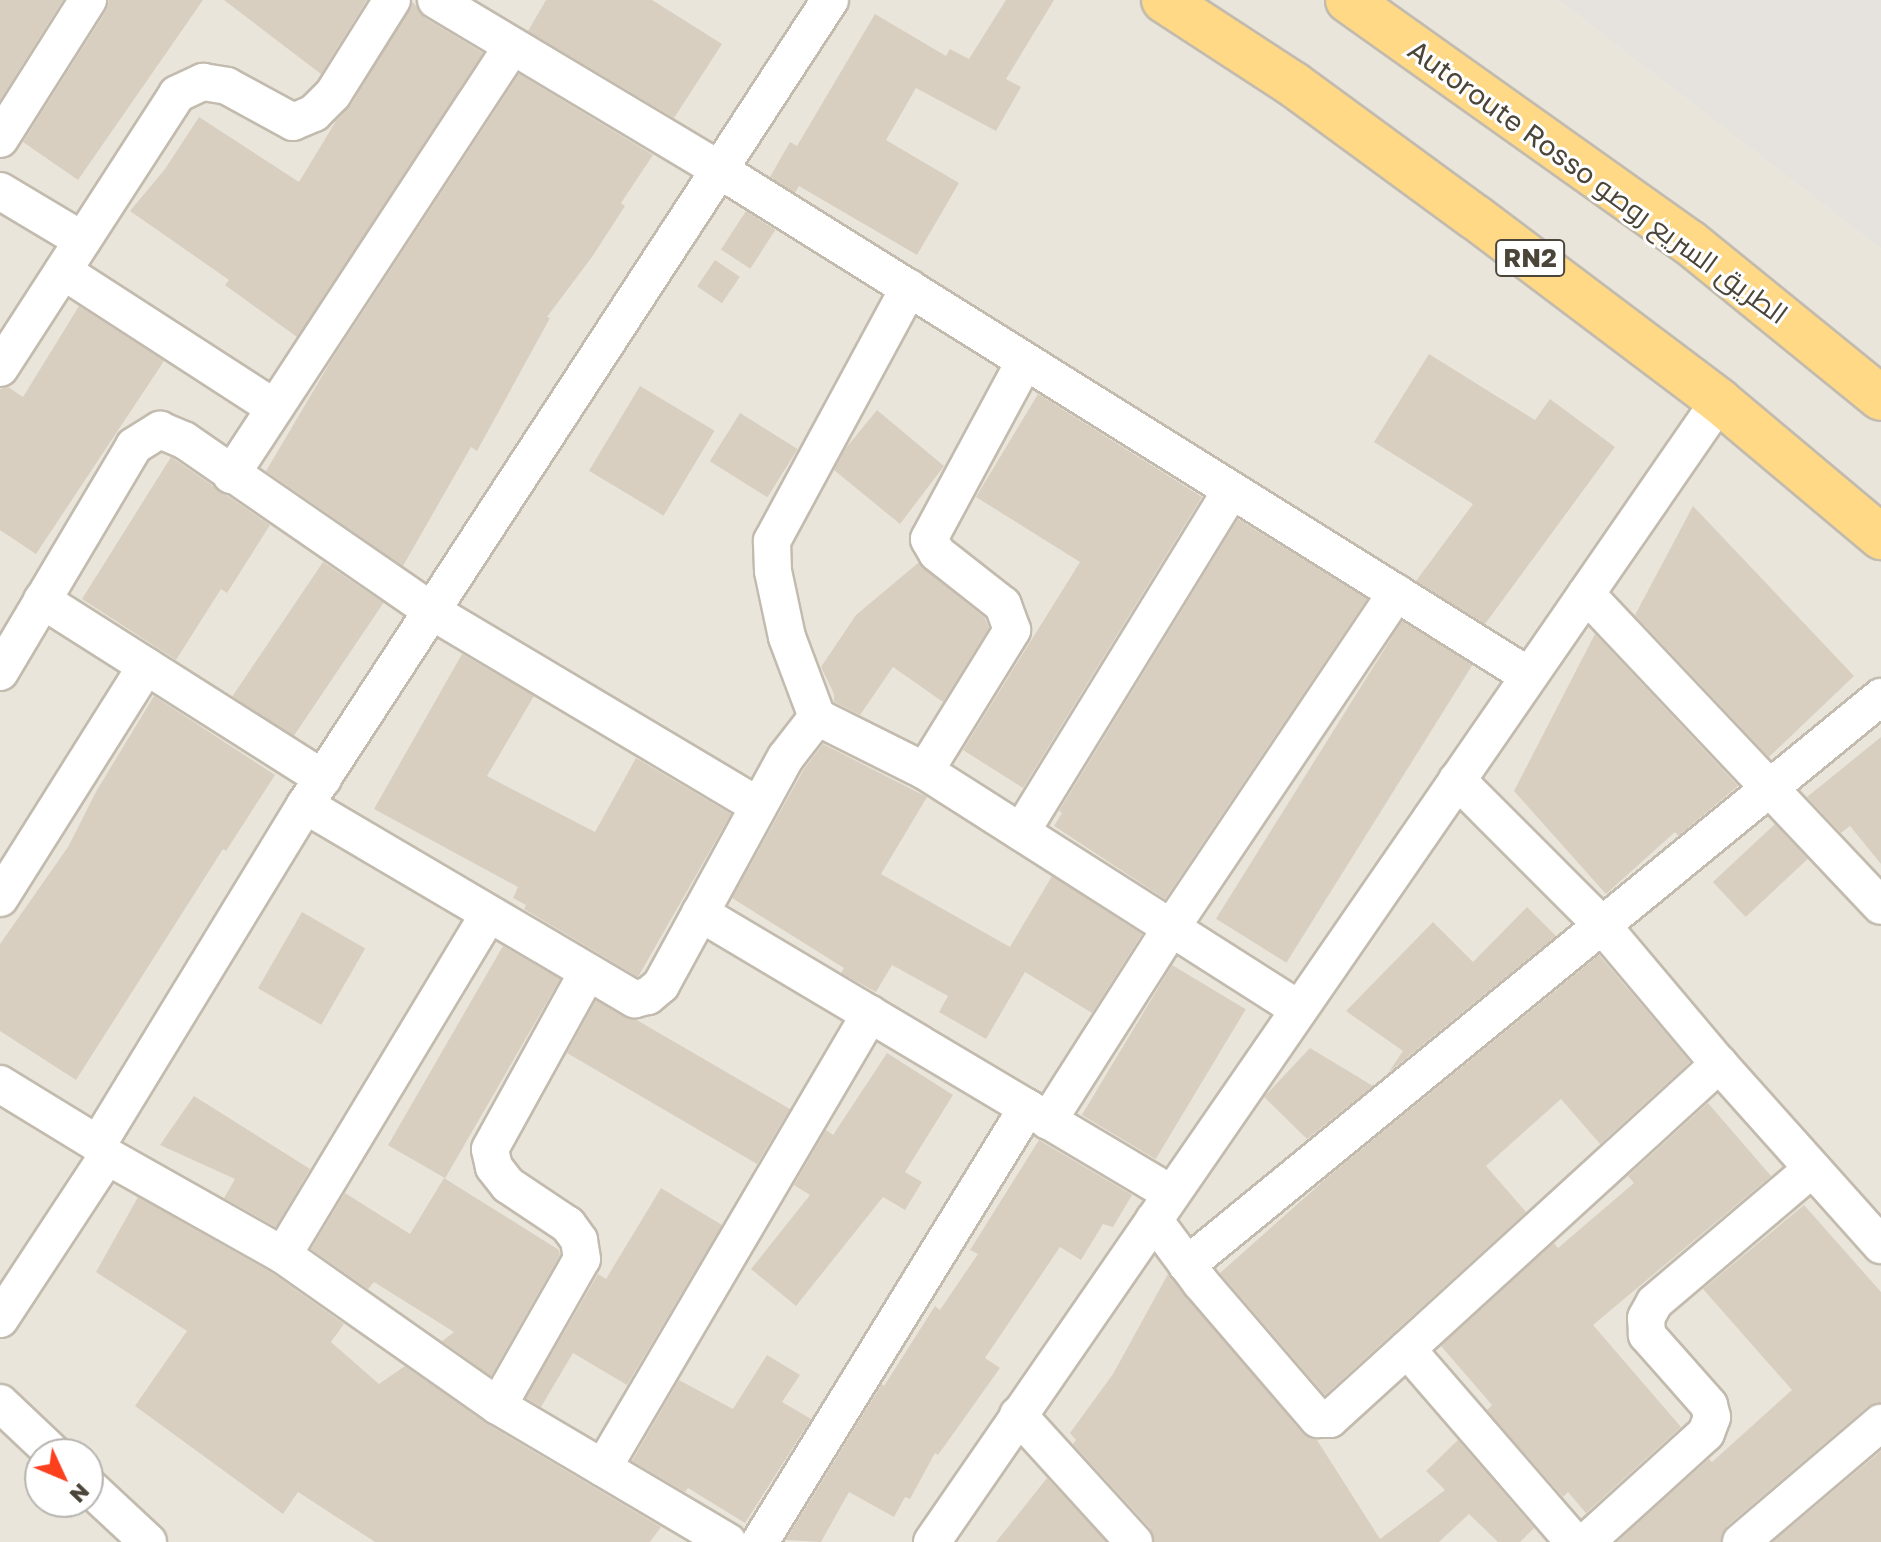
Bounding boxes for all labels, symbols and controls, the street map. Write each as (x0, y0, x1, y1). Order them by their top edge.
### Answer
street label: Autoroute Rosso الطريق السريع روصو (1402, 33, 1794, 331)
road number: RN2 (1494, 236, 1566, 280)
north arrow (24, 1438, 104, 1518)
text: N (65, 1478, 96, 1509)

